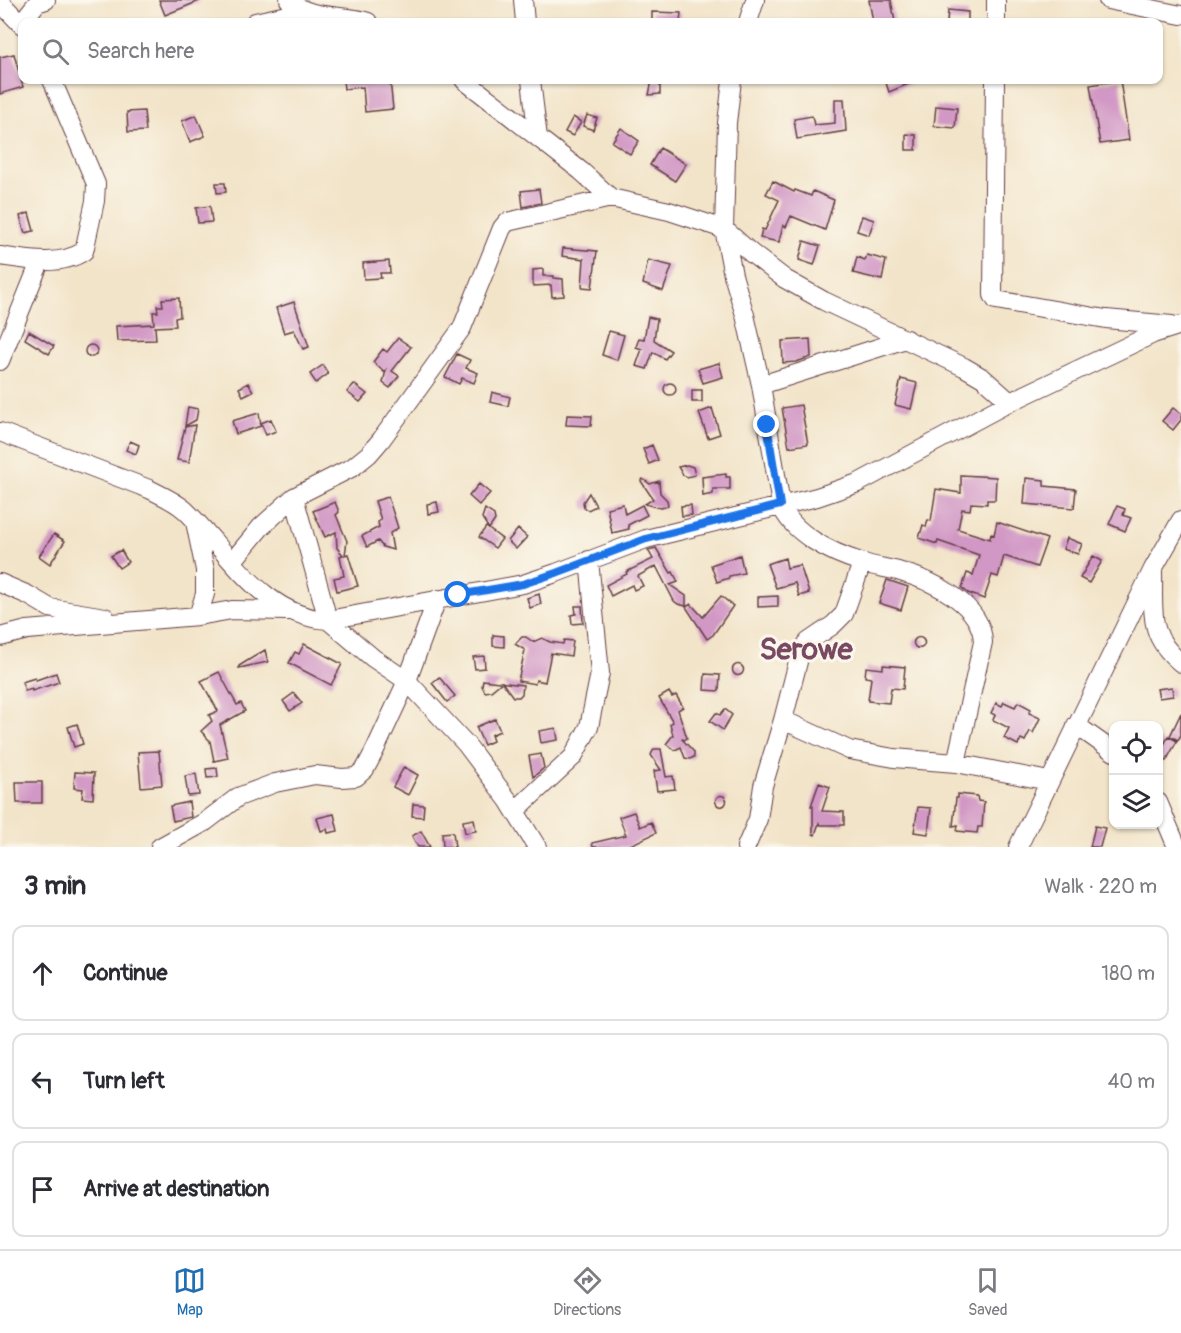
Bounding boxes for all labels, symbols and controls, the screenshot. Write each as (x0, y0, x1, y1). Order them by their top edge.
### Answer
search box (18, 18, 1163, 84)
icon: search (39, 35, 72, 68)
text: Search here (87, 37, 194, 65)
route end (753, 411, 779, 437)
route start (444, 581, 470, 607)
district label: Serowe (759, 631, 854, 668)
map controls (1109, 721, 1163, 829)
button: locate (1109, 721, 1163, 775)
button: layers (1109, 775, 1163, 829)
text: 3 min (24, 870, 86, 902)
text: Walk · 220 m (1044, 874, 1157, 899)
icon: ahead (26, 957, 59, 990)
text: Continue (83, 959, 167, 987)
text: 180 m (1101, 961, 1155, 986)
icon: left (26, 1065, 59, 1098)
text: Turn left (83, 1067, 165, 1095)
text: 40 m (1108, 1069, 1155, 1094)
icon: arrive (26, 1173, 59, 1206)
text: Arrive at destination (83, 1175, 269, 1203)
tab: Map (173, 1264, 206, 1320)
tab: Directions (553, 1264, 621, 1320)
tab: Saved (968, 1264, 1008, 1320)

